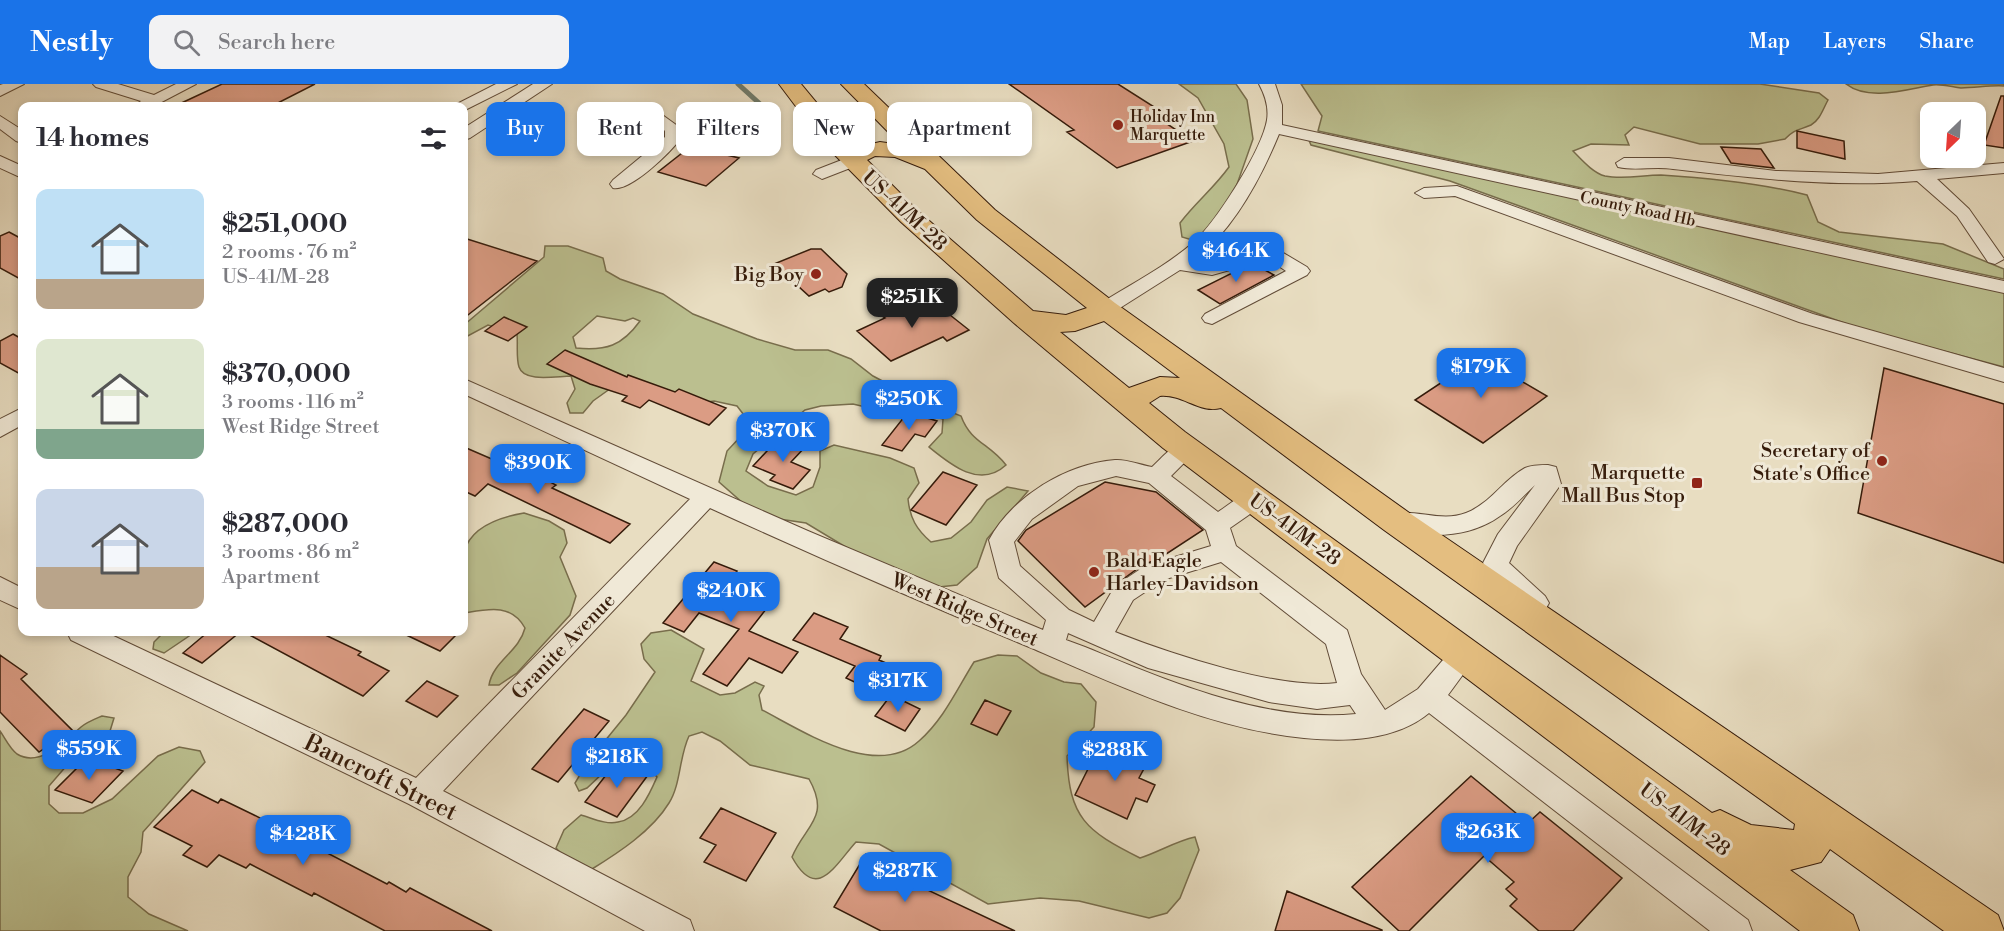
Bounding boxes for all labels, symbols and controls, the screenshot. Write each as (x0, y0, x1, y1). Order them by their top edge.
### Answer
search box (149, 15, 569, 69)
text: Nestly (30, 25, 113, 60)
icon: search (170, 26, 203, 59)
text: Search here (218, 29, 335, 56)
text: Map (1749, 29, 1790, 55)
text: Layers (1823, 29, 1886, 55)
text: Share (1919, 29, 1974, 55)
chip: Buy (486, 102, 565, 156)
chip: Rent (577, 102, 664, 156)
chip: Filters (676, 102, 781, 156)
chip: New (793, 102, 875, 156)
chip: Apartment (887, 102, 1032, 156)
north arrow (1920, 102, 1986, 168)
map controls (1920, 102, 1986, 168)
place label: Holiday Inn Marquette (1130, 107, 1216, 145)
marker: Holiday Inn Marquette (1111, 118, 1125, 132)
text: 14 homes (36, 122, 149, 154)
icon: filters (417, 122, 450, 155)
street label: US-41/M-28 (856, 165, 952, 257)
street label: County Road Hb (1578, 187, 1697, 231)
text: $251,000 (222, 208, 347, 240)
icon: home (84, 213, 156, 285)
pin: $464K (1194, 232, 1278, 283)
text: $464K (1202, 239, 1270, 264)
text: 2 rooms · 76 m² (222, 240, 356, 265)
place label: Big Boy (733, 263, 804, 288)
text: US-41/M-28 (222, 265, 329, 290)
marker: Big Boy (809, 267, 823, 281)
pin: $251K (870, 278, 954, 329)
text: $251K (881, 285, 943, 310)
pin: $179K (1439, 348, 1523, 399)
text: $179K (1451, 355, 1511, 380)
text: $370,000 (222, 358, 351, 390)
icon: home (84, 363, 156, 435)
pin: $250K (867, 380, 951, 431)
text: $250K (875, 387, 943, 412)
text: 3 rooms · 116 m² (222, 390, 364, 415)
pin: $370K (741, 412, 825, 463)
text: West Ridge Street (222, 415, 380, 440)
text: $370K (750, 419, 816, 444)
place label: Secretary of State's Office (1753, 439, 1871, 487)
pin: $390K (496, 444, 580, 495)
text: $390K (504, 451, 572, 476)
marker: Secretary of State's Office (1875, 454, 1889, 468)
place label: Marquette Mall Bus Stop (1562, 461, 1685, 509)
marker: Marquette Mall Bus Stop (1690, 476, 1704, 490)
street label: US-41/M-28 (1243, 489, 1345, 572)
text: $287,000 (222, 508, 349, 540)
icon: home (84, 513, 156, 585)
text: 3 rooms · 86 m² (222, 540, 359, 565)
place label: Bald Eagle Harley-Davidson (1105, 549, 1259, 597)
text: Apartment (222, 565, 320, 590)
marker: Bald Eagle Harley-Davidson (1087, 565, 1101, 579)
street label: West Ridge Street (886, 568, 1042, 653)
pin: $240K (689, 572, 773, 623)
text: $240K (697, 579, 765, 604)
street label: Granite Avenue (507, 588, 621, 706)
pin: $317K (856, 662, 940, 713)
text: $317K (868, 669, 928, 694)
street label: Bancroft Street (298, 727, 463, 828)
pin: $559K (47, 730, 131, 781)
pin: $288K (1073, 731, 1157, 782)
text: $559K (56, 737, 122, 762)
pin: $218K (575, 738, 659, 789)
text: $288K (1082, 738, 1148, 763)
text: $218K (586, 745, 648, 770)
street label: US-41/M-28 (1634, 778, 1735, 863)
pin: $263K (1446, 813, 1530, 864)
pin: $428K (261, 815, 345, 866)
text: $263K (1455, 820, 1521, 845)
text: $428K (270, 822, 336, 847)
pin: $287K (863, 852, 947, 903)
text: $287K (873, 859, 937, 884)

